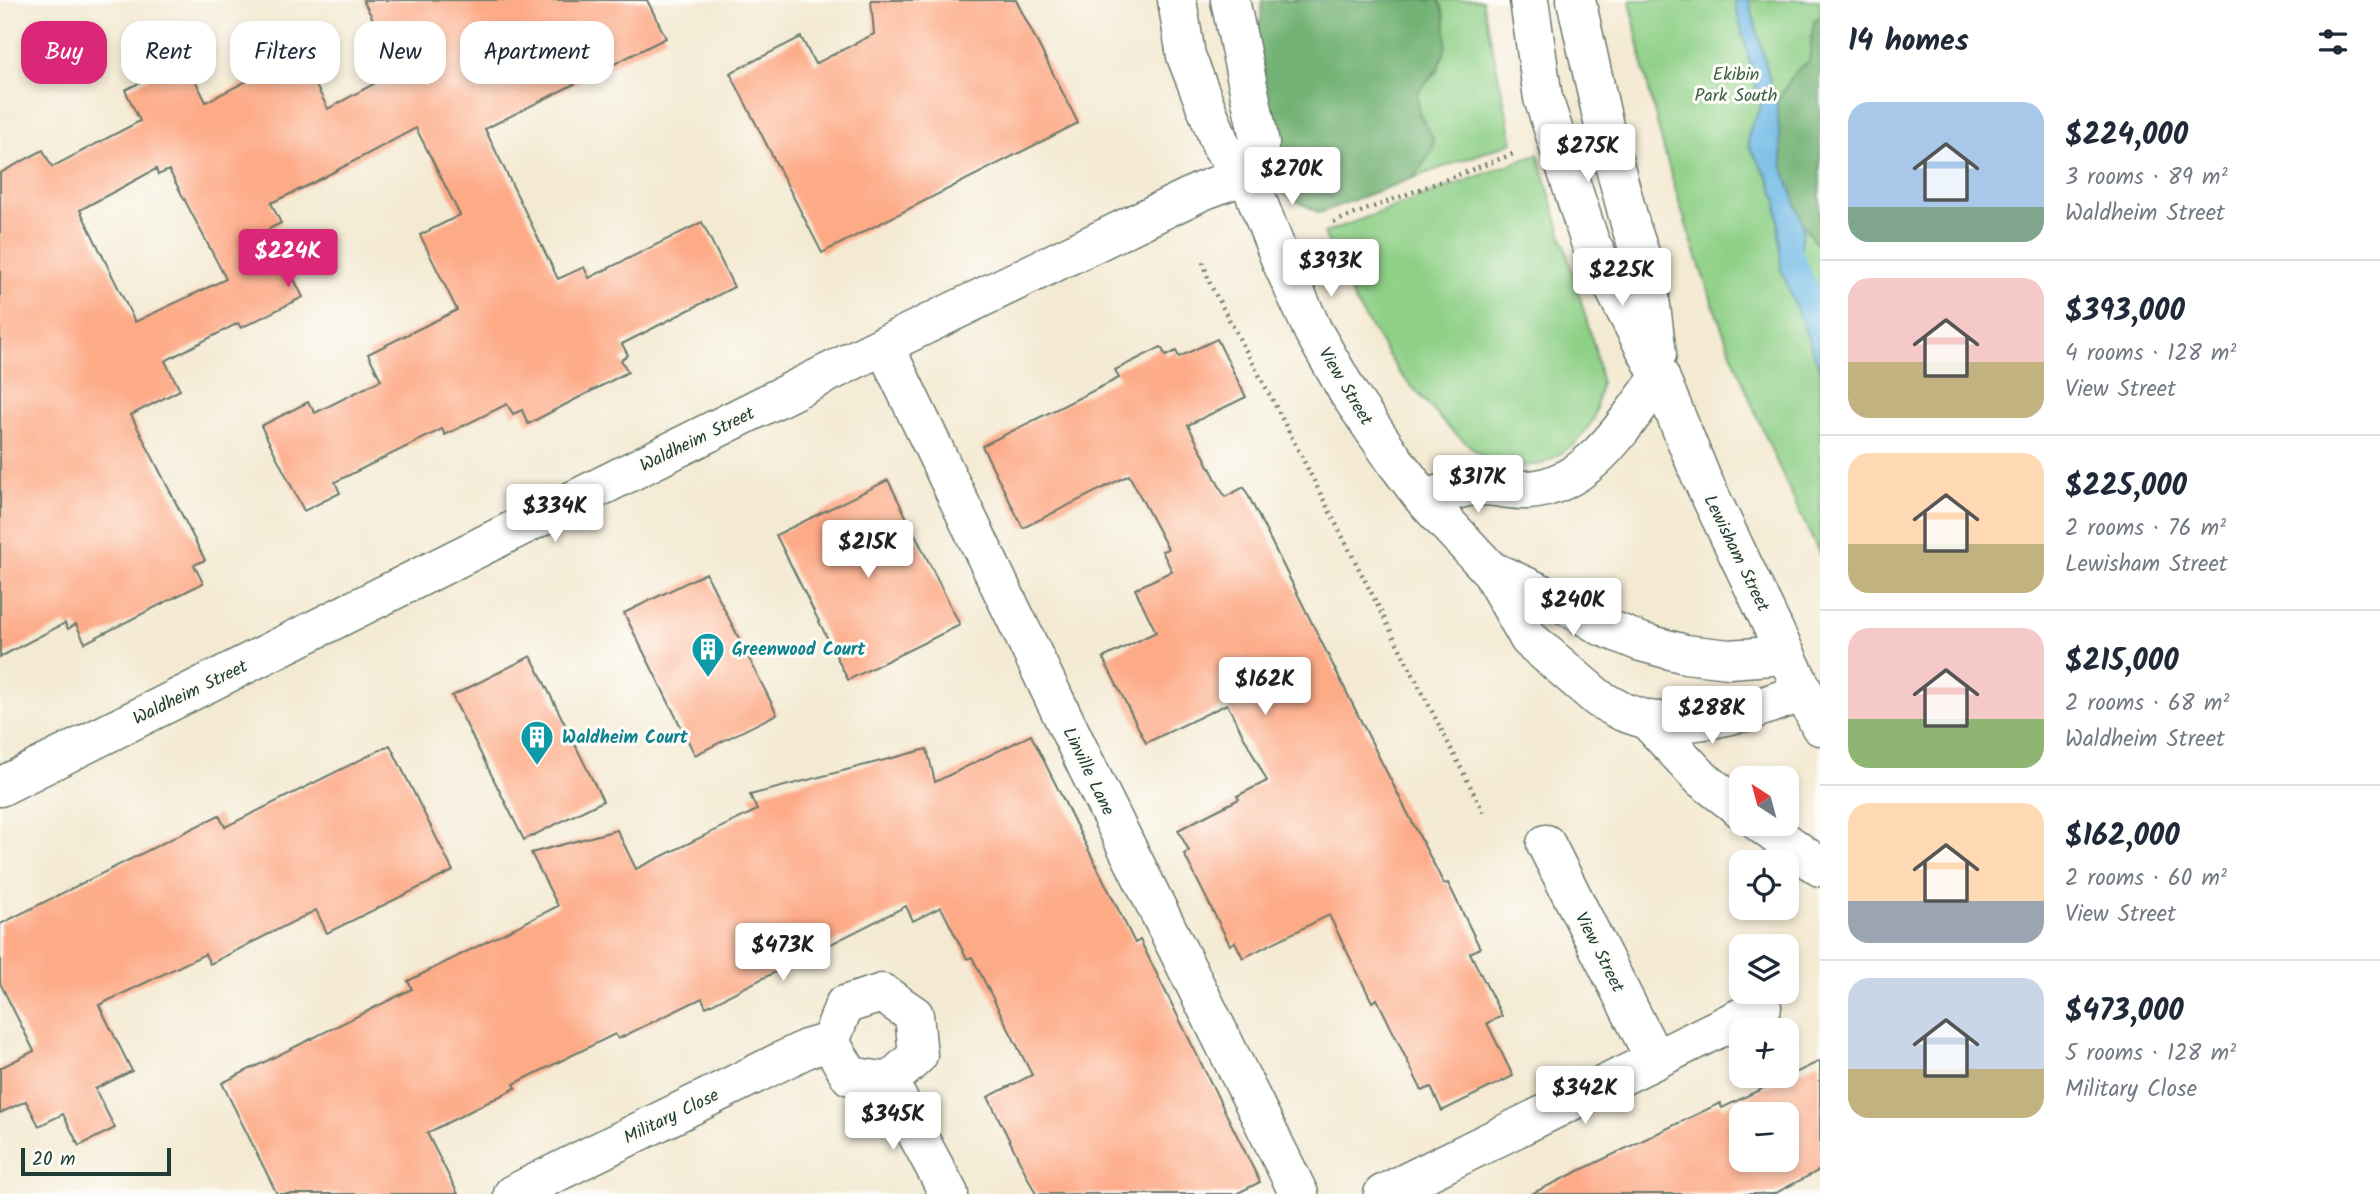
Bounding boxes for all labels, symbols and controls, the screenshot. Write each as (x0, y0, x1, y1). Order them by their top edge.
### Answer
text: 14 homes (1848, 18, 1969, 66)
chip: Buy (21, 21, 107, 84)
chip: Rent (121, 21, 216, 84)
chip: Filters (230, 21, 340, 84)
chip: New (354, 21, 446, 84)
chip: Apartment (460, 21, 614, 84)
icon: filters (2314, 23, 2352, 61)
park label: Ekibin Park South (1695, 61, 1777, 111)
text: $224,000 (2065, 112, 2188, 160)
pin: $275K (1539, 124, 1637, 184)
text: $275K (1556, 129, 1620, 165)
icon: home (1904, 130, 1988, 214)
pin: $270K (1243, 148, 1341, 207)
text: $270K (1260, 152, 1324, 188)
text: 3 rooms · 89 m² (2065, 160, 2228, 196)
text: Waldheim Street (2065, 196, 2225, 232)
pin: $224K (239, 230, 337, 289)
text: $224K (255, 234, 321, 270)
pin: $393K (1282, 240, 1380, 299)
text: $393K (1299, 244, 1363, 280)
pin: $225K (1573, 248, 1671, 308)
text: $225K (1589, 253, 1655, 289)
text: $393,000 (2065, 288, 2185, 336)
icon: home (1904, 306, 1988, 390)
text: 4 rooms · 128 m² (2065, 336, 2236, 372)
street label: View Street (1310, 342, 1380, 432)
text: View Street (2065, 372, 2176, 408)
street label: Waldheim Street (635, 399, 761, 481)
pin: $317K (1429, 456, 1527, 515)
text: $317K (1449, 460, 1507, 496)
text: $225,000 (2065, 463, 2187, 511)
icon: home (1904, 481, 1988, 565)
pin: $334K (506, 484, 604, 544)
text: $334K (522, 489, 588, 525)
street label: Lewisham Street (1695, 490, 1777, 618)
text: 2 rooms · 76 m² (2065, 511, 2226, 547)
pin: $215K (819, 520, 917, 580)
text: $215K (838, 525, 898, 561)
text: Lewisham Street (2065, 547, 2228, 583)
pin: $240K (1524, 578, 1622, 638)
text: $240K (1540, 583, 1606, 619)
building icon: Greenwood Court (689, 630, 727, 679)
place label: Greenwood Court (732, 636, 866, 665)
text: $215,000 (2065, 638, 2179, 686)
street label: Waldheim Street (128, 652, 254, 734)
icon: home (1904, 656, 1988, 740)
pin: $162K (1216, 658, 1314, 717)
text: $162K (1235, 662, 1295, 698)
pin: $288K (1663, 686, 1761, 746)
text: 2 rooms · 68 m² (2065, 686, 2229, 722)
text: $288K (1678, 691, 1746, 727)
building icon: Waldheim Court (518, 718, 556, 767)
street label: Linville Lane (1054, 722, 1122, 821)
text: Waldheim Street (2065, 722, 2225, 758)
place label: Waldheim Court (562, 724, 689, 753)
north arrow (1729, 766, 1799, 836)
map controls (1729, 766, 1799, 1172)
text: $162,000 (2065, 813, 2180, 861)
icon: home (1904, 831, 1988, 915)
button: locate (1729, 850, 1799, 920)
text: 2 rooms · 60 m² (2065, 861, 2227, 897)
text: View Street (2065, 897, 2176, 933)
street label: View Street (1566, 907, 1632, 999)
pin: $473K (734, 923, 832, 983)
text: $473K (751, 928, 815, 964)
button: layers (1729, 934, 1799, 1004)
text: $473,000 (2065, 988, 2184, 1036)
icon: home (1904, 1006, 1988, 1090)
button: + (1729, 1018, 1799, 1088)
text: 5 rooms · 128 m² (2065, 1036, 2236, 1072)
pin: $342K (1536, 1066, 1634, 1126)
text: $342K (1552, 1071, 1618, 1107)
text: Military Close (2065, 1072, 2197, 1108)
street label: Military Close (619, 1082, 724, 1153)
pin: $345K (844, 1092, 942, 1152)
text: $345K (861, 1097, 925, 1133)
button: − (1729, 1102, 1799, 1172)
scale bar (21, 1145, 172, 1177)
text: 20 m (32, 1145, 75, 1175)

